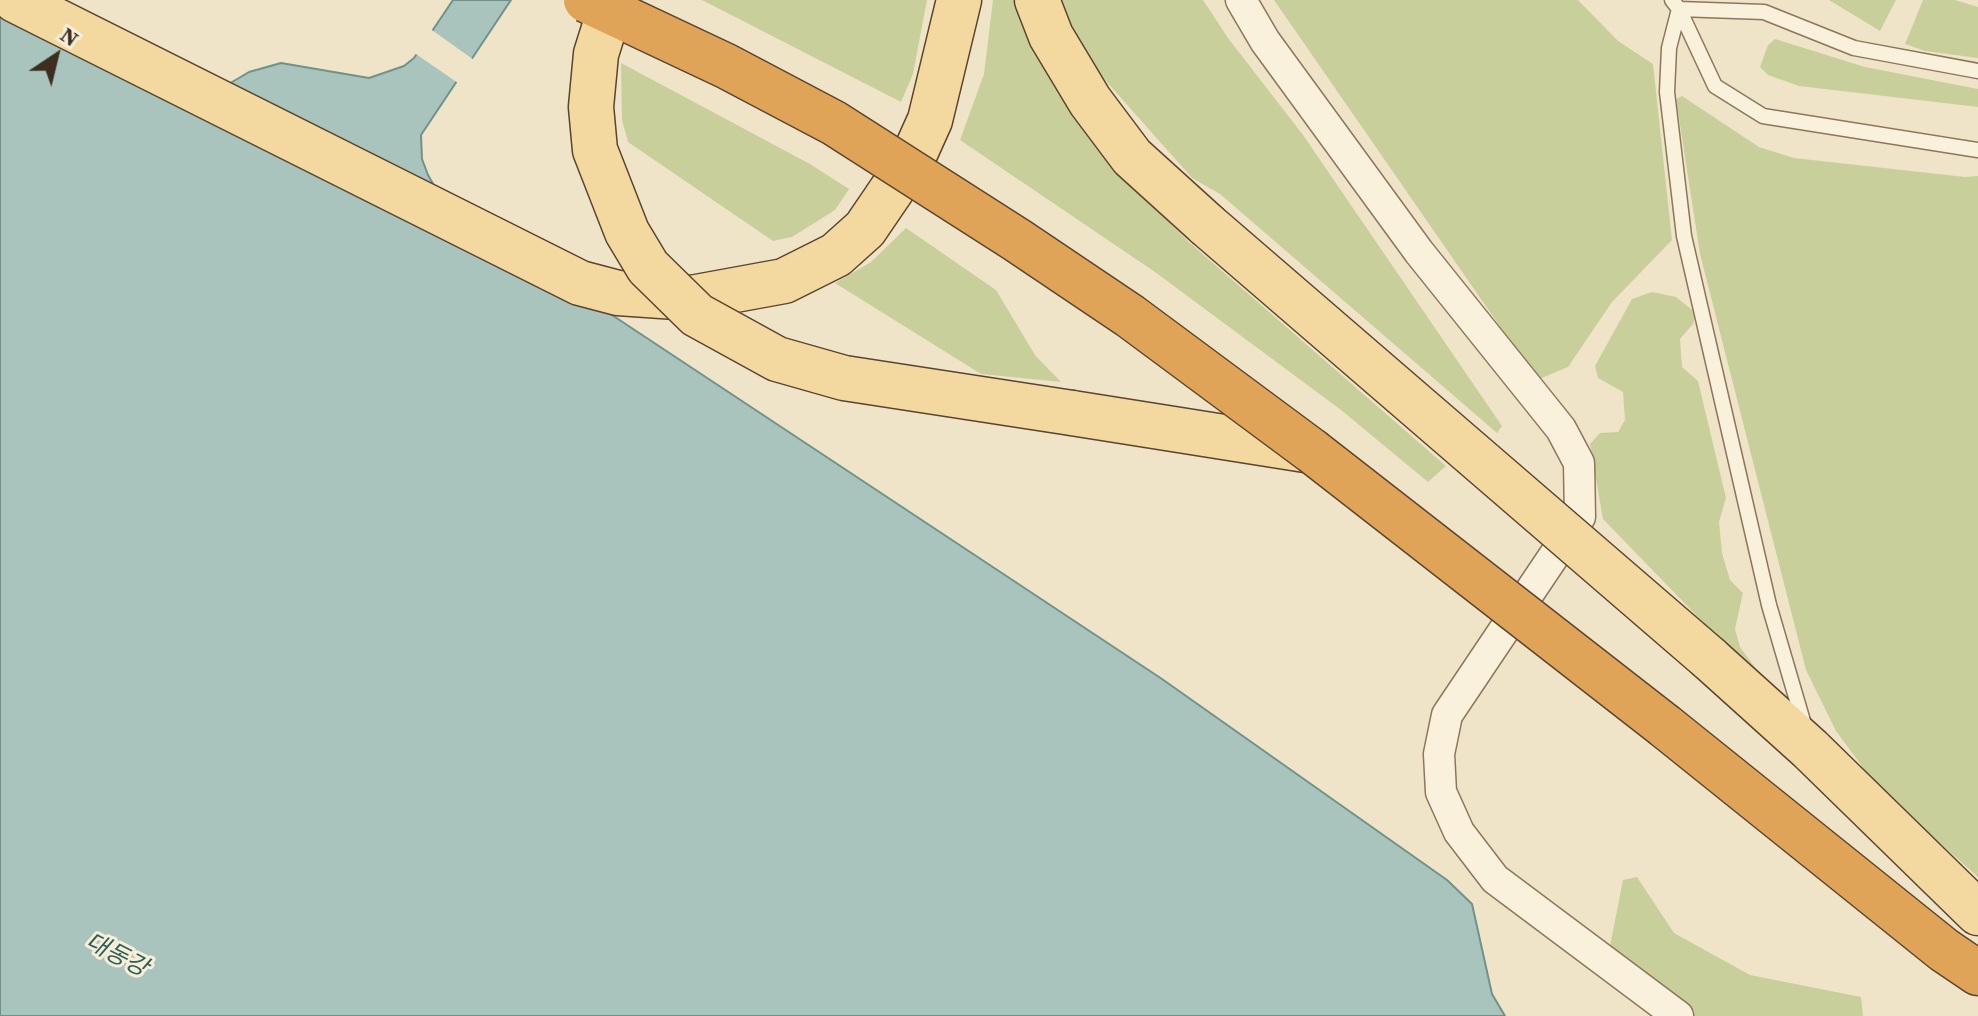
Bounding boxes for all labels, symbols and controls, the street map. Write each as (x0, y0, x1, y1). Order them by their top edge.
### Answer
north arrow (16, 16, 96, 96)
text: N (55, 19, 85, 53)
water label: 대동강 (80, 928, 152, 984)

